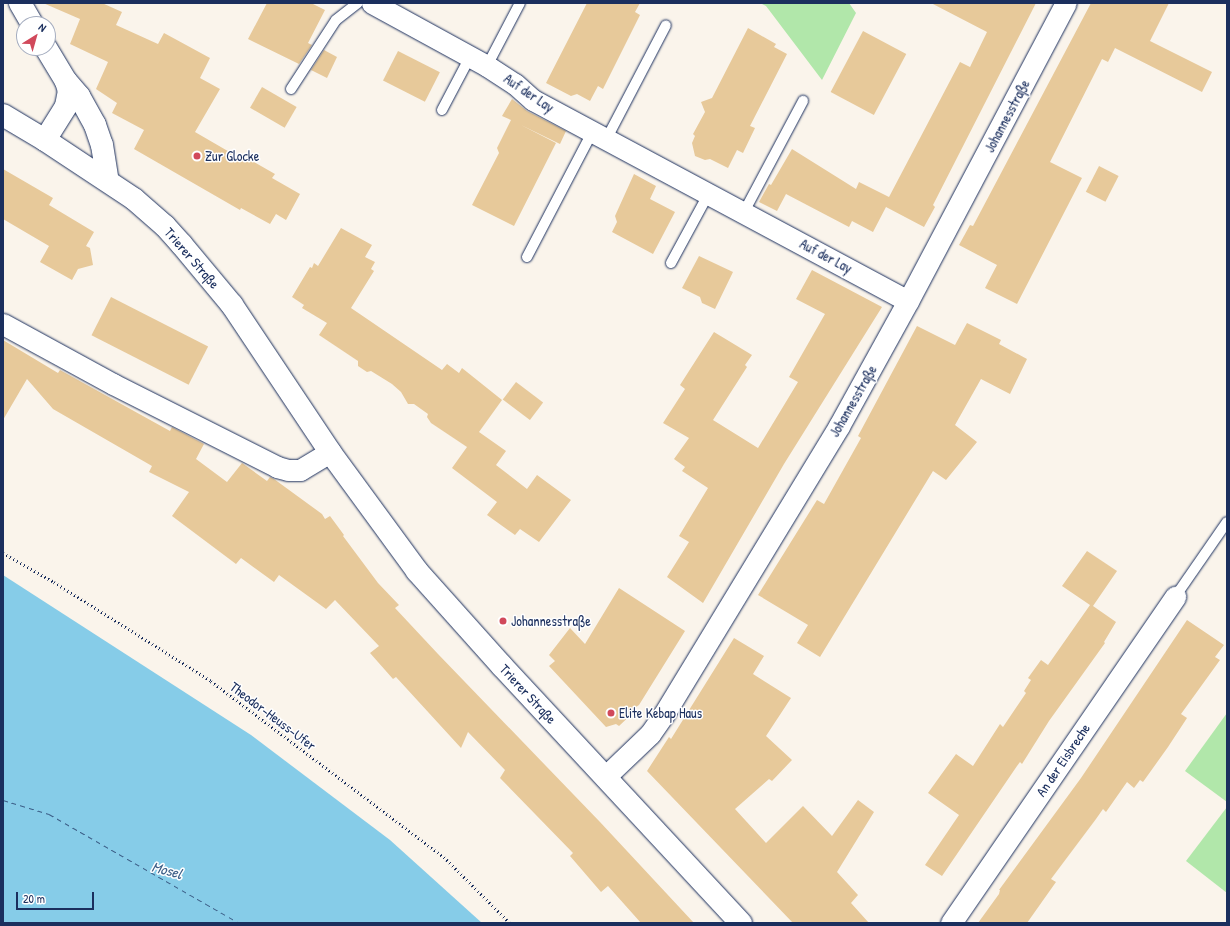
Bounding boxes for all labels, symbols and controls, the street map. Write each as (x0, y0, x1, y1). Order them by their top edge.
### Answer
north arrow (16, 16, 56, 56)
text: N (36, 20, 49, 35)
street label: Auf der Lay (501, 70, 557, 116)
street label: Johannesstraße (981, 77, 1033, 155)
place label: Zur Glocke (205, 148, 259, 164)
marker: Zur Glocke (192, 151, 202, 161)
street label: Trierer Straße (161, 224, 223, 292)
street label: Auf der Lay (797, 235, 855, 277)
street label: Johannesstraße (826, 362, 880, 440)
place label: Johannesstraße (511, 613, 591, 629)
marker: Johannesstraße (498, 616, 508, 626)
street label: Trierer Straße (496, 661, 560, 727)
street label: Theodor-Heuss-Ufer (227, 678, 319, 754)
place label: Elite Kebap Haus (619, 705, 702, 721)
marker: Elite Kebap Haus (606, 708, 616, 718)
street label: An der Eisbreche (1032, 720, 1094, 800)
water label: Mosel (150, 857, 184, 883)
scale bar (18, 884, 96, 910)
text: 20 m (23, 890, 45, 907)

